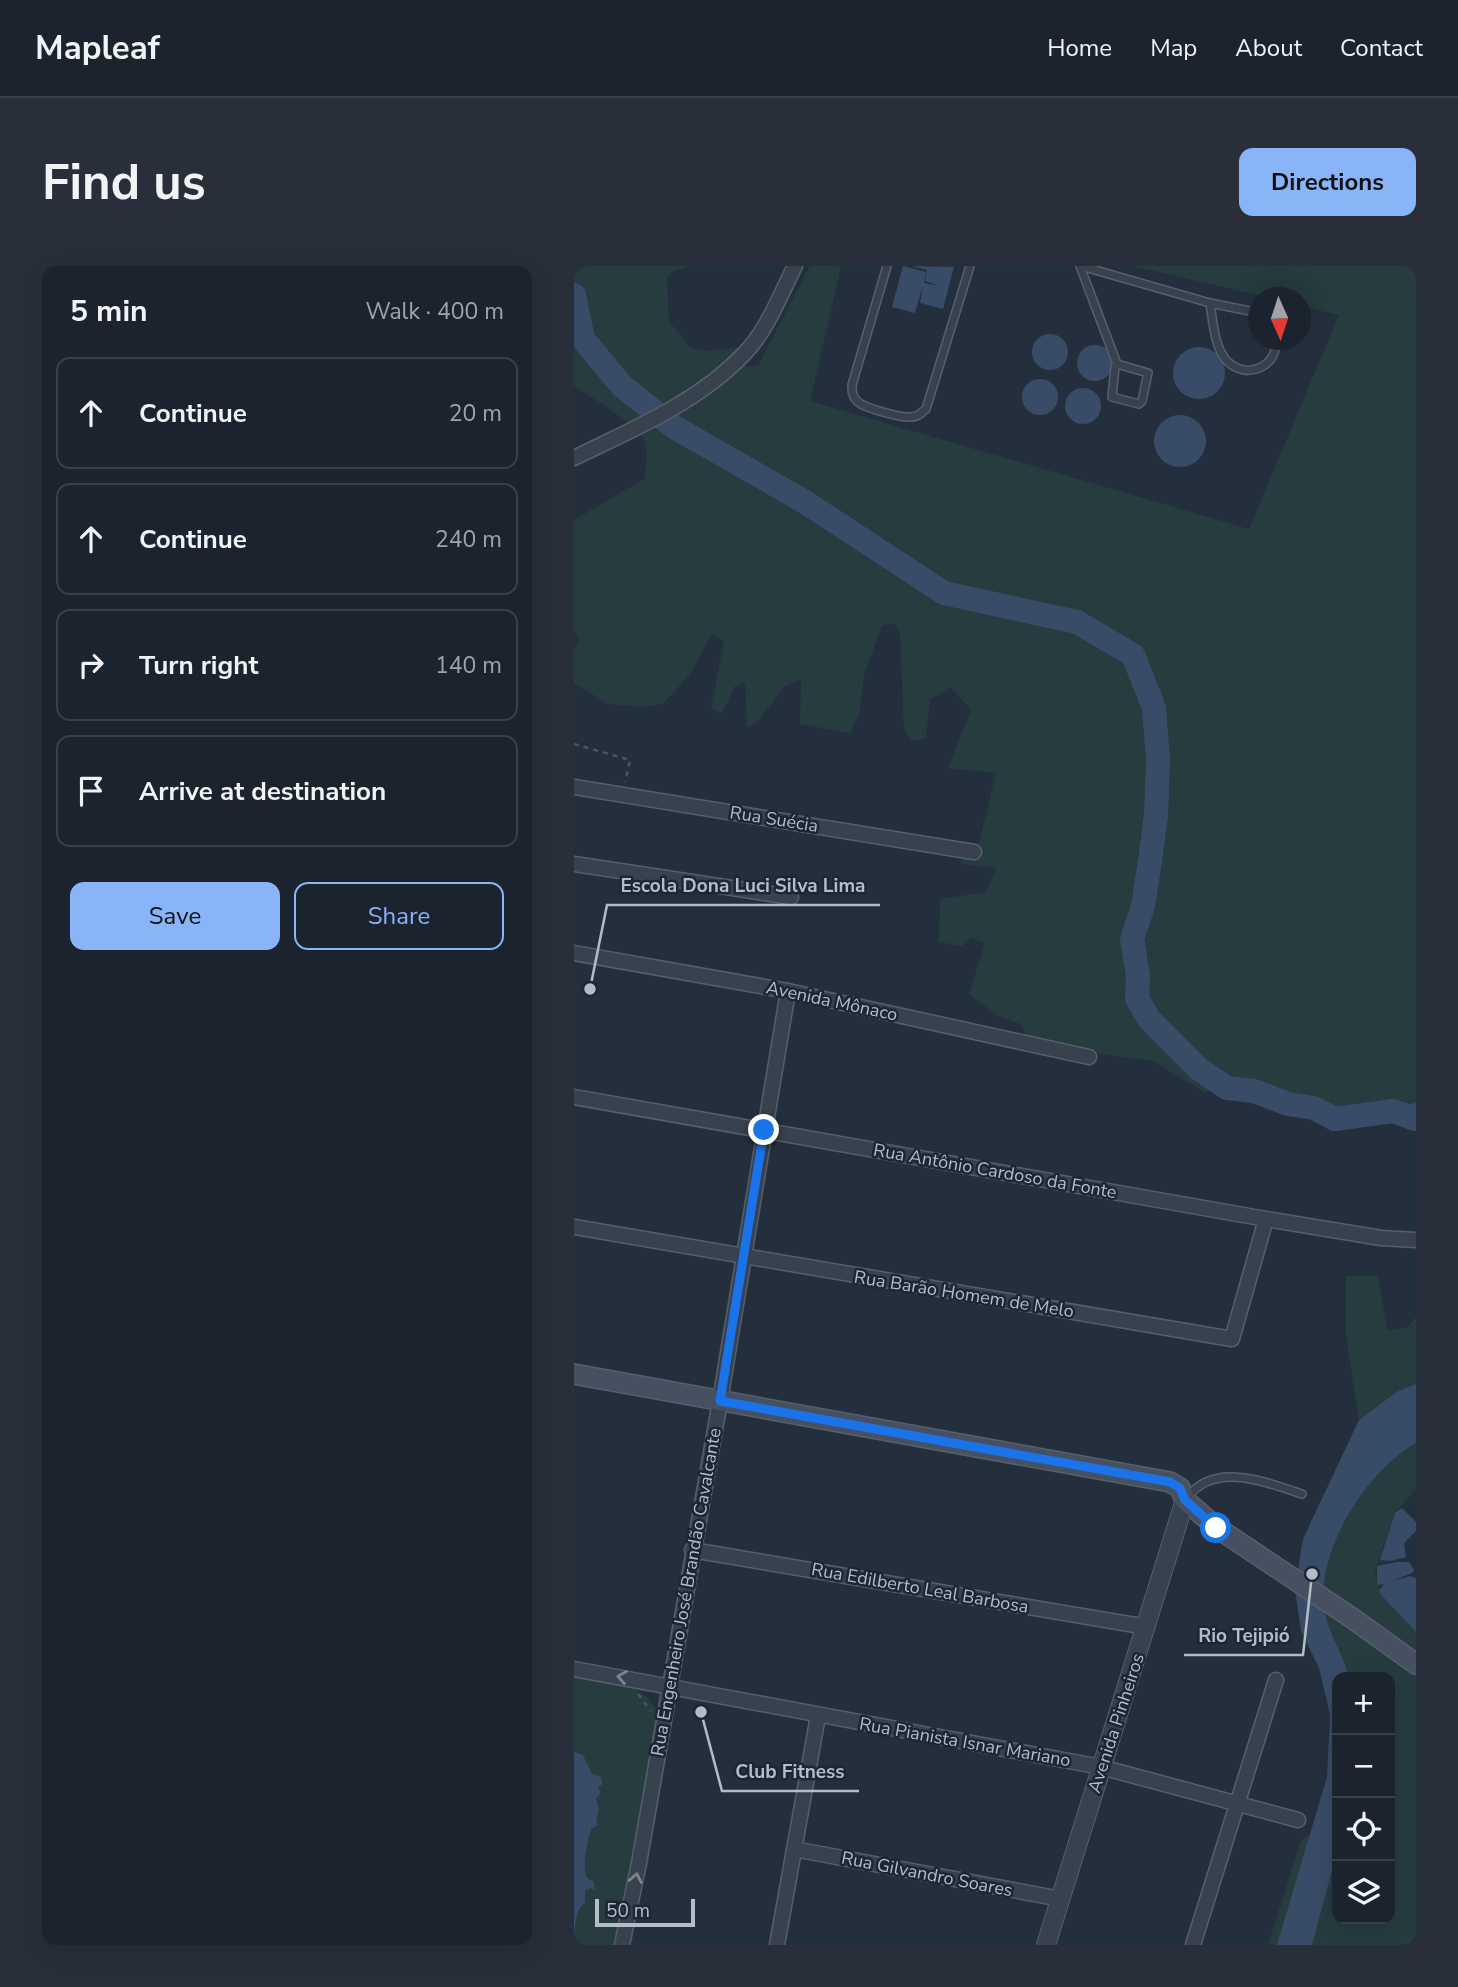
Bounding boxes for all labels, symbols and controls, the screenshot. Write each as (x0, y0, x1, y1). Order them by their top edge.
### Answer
text: Mapleaf (35, 26, 160, 71)
text: Home (1047, 32, 1112, 64)
text: Map (1150, 32, 1197, 64)
text: About (1235, 32, 1302, 64)
text: Contact (1340, 32, 1423, 64)
button: Directions (1239, 148, 1416, 216)
text: Find us (42, 149, 206, 216)
north arrow (1248, 287, 1311, 350)
text: 5 min (70, 291, 148, 332)
text: Walk · 400 m (365, 296, 504, 327)
icon: ahead (72, 394, 110, 432)
text: Continue (139, 396, 247, 431)
text: 20 m (449, 398, 502, 429)
icon: ahead (72, 520, 110, 558)
text: Continue (139, 522, 247, 557)
text: 240 m (435, 524, 502, 555)
icon: right (72, 646, 110, 684)
text: Turn right (139, 648, 258, 683)
text: 140 m (435, 650, 502, 681)
icon: arrive (72, 772, 110, 810)
text: Arrive at destination (139, 774, 386, 809)
street label: Rua Suécia (728, 800, 820, 838)
callout: Escola Dona Luci Silva Lima (607, 865, 880, 905)
text: Escola Dona Luci Silva Lima (621, 873, 865, 899)
button: Save (70, 882, 280, 950)
button: Share (294, 882, 504, 950)
street label: Avenida Mônaco (764, 975, 900, 1027)
route end (748, 1114, 779, 1145)
street label: Rua Antônio Cardoso da Fonte (871, 1138, 1119, 1204)
street label: Rua Barão Homem de Melo (852, 1265, 1076, 1323)
street label: Rua Engenheiro José Brandão Cavalcante (645, 1426, 727, 1758)
route start (1200, 1512, 1231, 1543)
street label: Rua Edilberto Leal Barbosa (810, 1557, 1030, 1619)
callout: Rio Tejipió (1184, 1615, 1303, 1655)
text: Rio Tejipió (1198, 1623, 1290, 1649)
street label: Avenida Pinheiros (1082, 1650, 1150, 1796)
one-way arrow (616, 1670, 628, 1685)
map controls (1332, 1672, 1395, 1924)
button: + (1332, 1672, 1395, 1735)
street label: Rua Pianista Isnar Mariano (857, 1712, 1073, 1772)
button: − (1332, 1735, 1395, 1798)
callout: Club Fitness (722, 1751, 859, 1791)
text: Club Fitness (735, 1759, 845, 1785)
button: locate (1332, 1798, 1395, 1861)
street label: Rua Gilvandro Soares (839, 1846, 1015, 1902)
button: layers (1332, 1861, 1395, 1924)
one-way arrow (627, 1872, 642, 1884)
scale bar (595, 1896, 695, 1928)
text: 50 m (606, 1898, 650, 1924)

